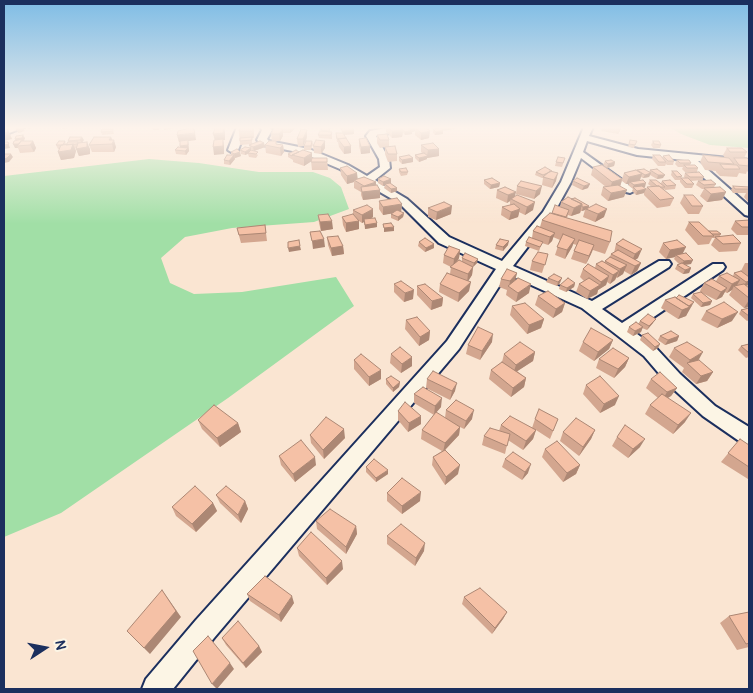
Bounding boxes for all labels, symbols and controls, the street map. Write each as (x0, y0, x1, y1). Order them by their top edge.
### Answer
north arrow (20, 623, 70, 673)
text: N (51, 639, 69, 651)

